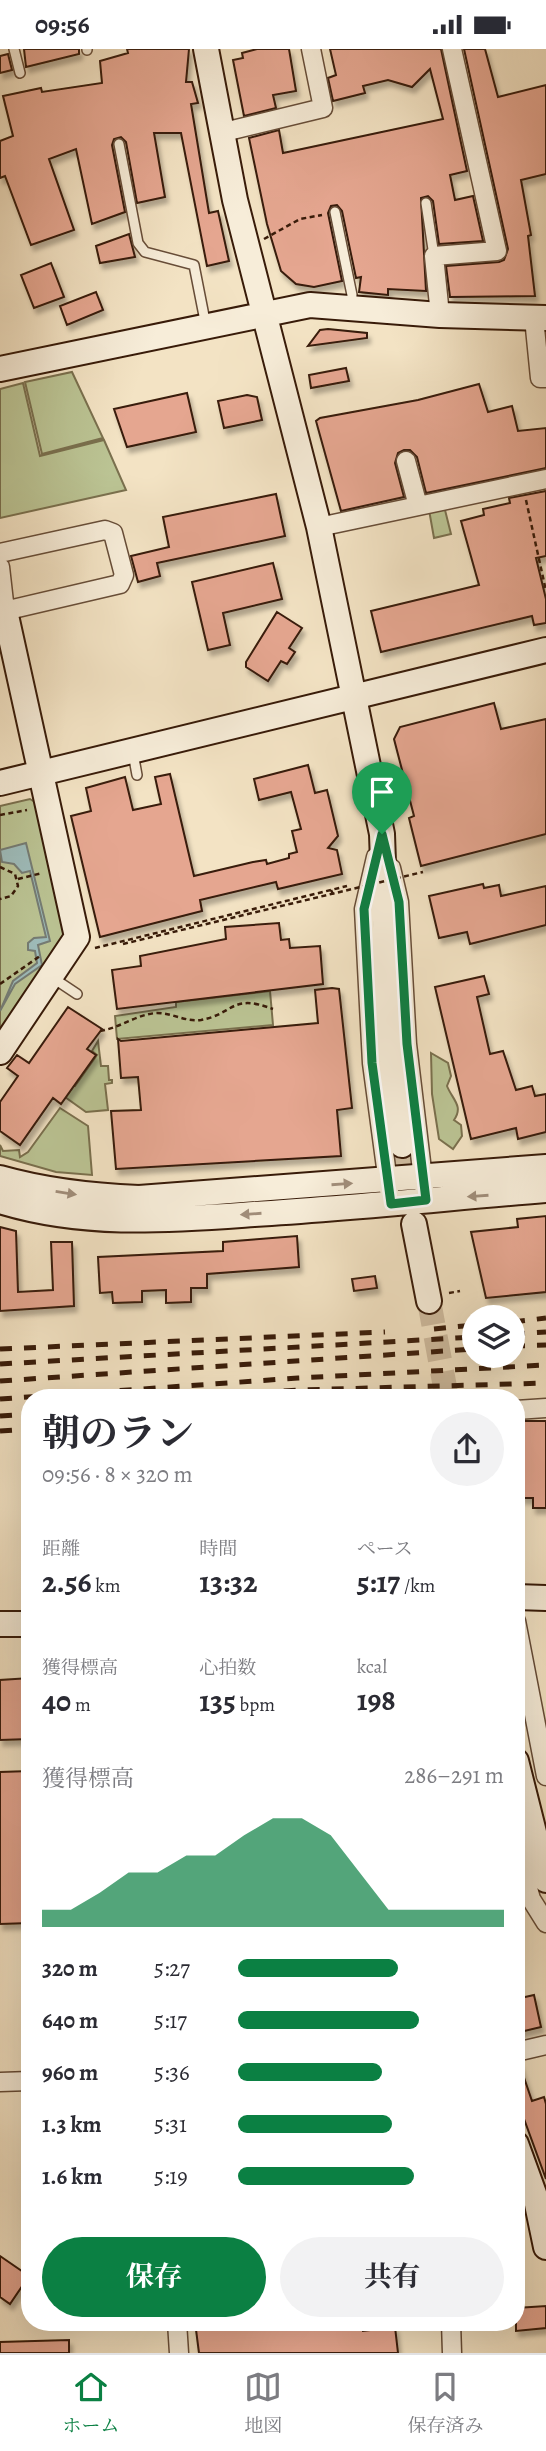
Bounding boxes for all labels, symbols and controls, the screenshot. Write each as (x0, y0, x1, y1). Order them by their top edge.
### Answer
text: 09:56 (35, 7, 90, 42)
pin (352, 762, 412, 834)
icon: arrive (363, 773, 401, 811)
one-way arrow (331, 1179, 353, 1190)
one-way arrow (56, 1188, 78, 1199)
one-way arrow (467, 1190, 489, 1201)
one-way arrow (240, 1209, 262, 1220)
map controls (462, 1305, 525, 1368)
button: layers (462, 1305, 525, 1368)
text: 朝のラン (42, 1407, 194, 1459)
button: share (430, 1412, 504, 1486)
text: 09:56 · 8 × 320 m (42, 1459, 193, 1490)
text: 距離 (42, 1536, 80, 1562)
text: 時間 (199, 1536, 237, 1562)
text: ペース (357, 1536, 413, 1562)
text: 2.56 (42, 1562, 92, 1602)
text: 13:32 (199, 1562, 258, 1602)
text: 5:17 (357, 1562, 400, 1602)
text: km (92, 1573, 121, 1599)
text: /km (400, 1573, 435, 1599)
text: kcal (357, 1654, 387, 1680)
text: 獲得標高 (42, 1655, 118, 1681)
text: 心拍数 (199, 1655, 256, 1681)
text: 198 (357, 1680, 396, 1720)
text: 40 (42, 1681, 71, 1721)
text: 135 (199, 1681, 236, 1721)
text: m (71, 1692, 91, 1718)
text: bpm (236, 1692, 275, 1718)
text: 286–291 m (404, 1760, 504, 1791)
text: 獲得標高 (42, 1763, 134, 1794)
text: 320 m (42, 1953, 98, 1984)
text: 5:27 (154, 1953, 190, 1984)
text: 640 m (42, 2005, 98, 2036)
text: 5:17 (154, 2005, 187, 2036)
text: 960 m (42, 2057, 98, 2088)
text: 5:36 (154, 2057, 190, 2088)
text: 1.3 km (42, 2109, 102, 2140)
text: 5:31 (154, 2109, 187, 2140)
text: 1.6 km (42, 2161, 102, 2192)
text: 5:19 (154, 2161, 188, 2192)
button: 保存 (42, 2237, 266, 2317)
button: 共有 (280, 2237, 504, 2317)
tab: ホーム (62, 2368, 120, 2439)
tab: 地図 (244, 2368, 283, 2439)
tab: 保存済み (407, 2368, 484, 2439)

